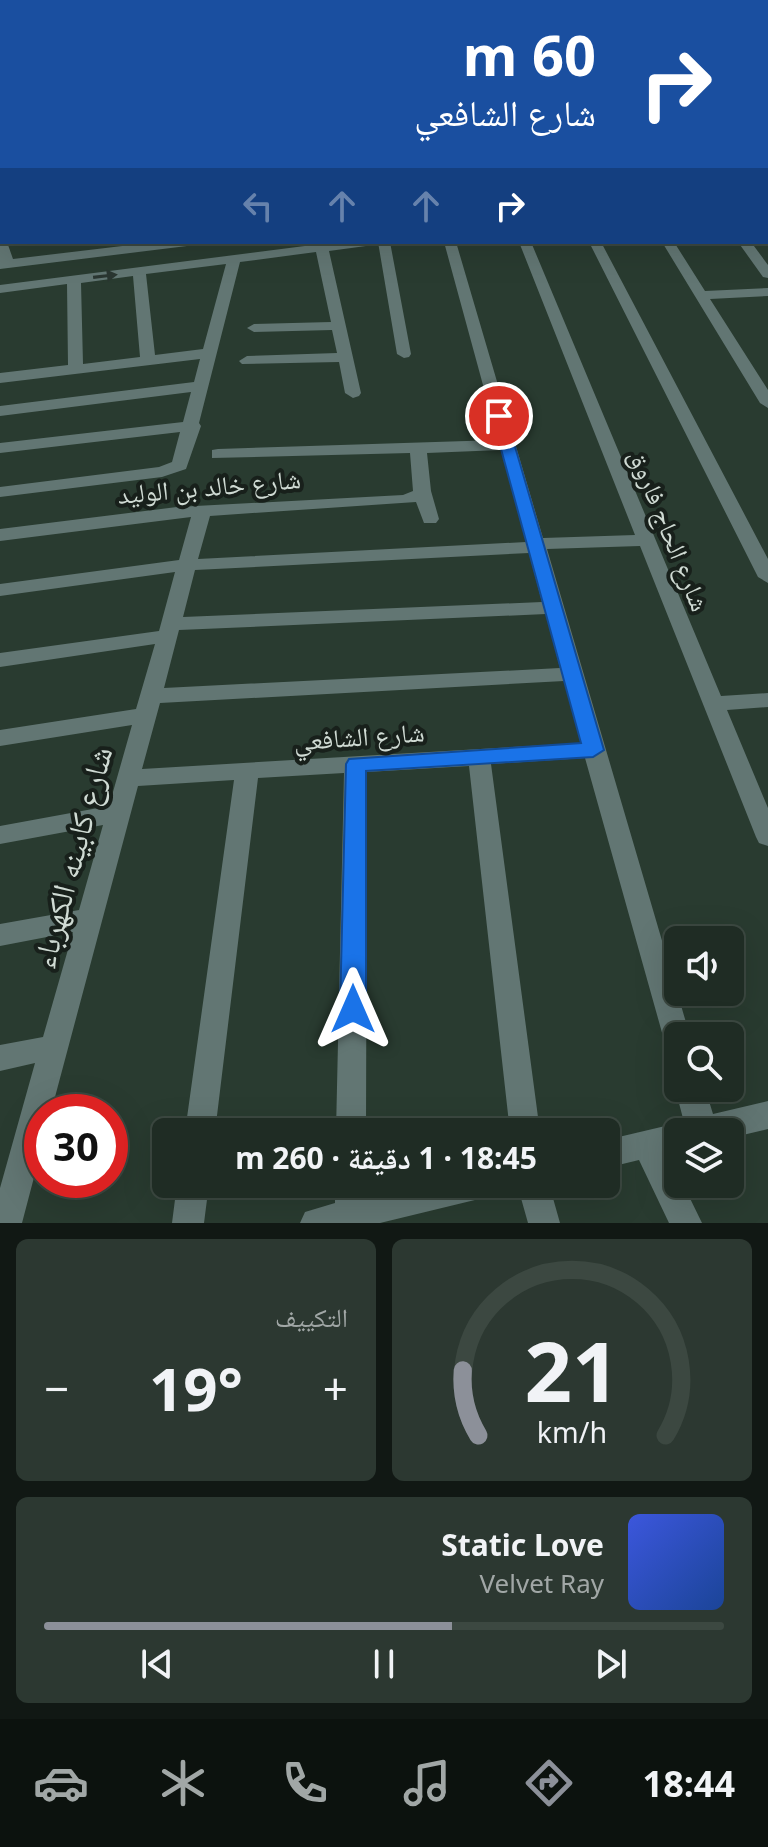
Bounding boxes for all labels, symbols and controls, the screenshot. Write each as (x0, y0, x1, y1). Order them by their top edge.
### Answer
text: 60 m (463, 16, 596, 92)
icon: right (624, 32, 728, 136)
text: شارع الشافعي (414, 88, 596, 137)
icon: left (236, 184, 280, 228)
icon: ahead (320, 184, 364, 228)
icon: ahead (404, 184, 448, 228)
icon: right (488, 184, 532, 228)
one-way arrow (93, 269, 118, 282)
pin (465, 382, 533, 450)
icon: arrive (477, 394, 521, 438)
street label: شارع الحاج فاروق (621, 444, 719, 616)
street label: شارع خالد بن الوليد (116, 460, 302, 512)
street label: شارع الشافعي (292, 713, 426, 762)
street label: شارع كابينه الكهرباء (21, 741, 121, 973)
map controls (664, 926, 744, 1198)
button: sound (664, 926, 744, 1006)
position arrow (311, 967, 395, 1051)
button: search (664, 1022, 744, 1102)
speed limit sign: 30 (24, 1094, 128, 1198)
button: layers (664, 1118, 744, 1198)
text: 18:45 · 1 دقيقة · 260 m (235, 1137, 537, 1178)
text: التكييف (275, 1299, 348, 1335)
text: 21 (524, 1313, 620, 1426)
text: 19° (149, 1347, 243, 1429)
text: − (44, 1358, 69, 1418)
text: + (323, 1358, 348, 1418)
text: km/h (537, 1412, 607, 1451)
text: Static Love (441, 1524, 604, 1565)
text: Velvet Ray (480, 1565, 604, 1601)
icon: previous (135, 1642, 179, 1686)
icon: pause (362, 1642, 406, 1686)
icon: next (589, 1642, 633, 1686)
icon: car (33, 1755, 89, 1811)
icon: climate (155, 1755, 211, 1811)
icon: phone (277, 1755, 333, 1811)
icon: music (399, 1755, 455, 1811)
icon: directions (521, 1755, 577, 1811)
text: 18:44 (643, 1759, 735, 1808)

